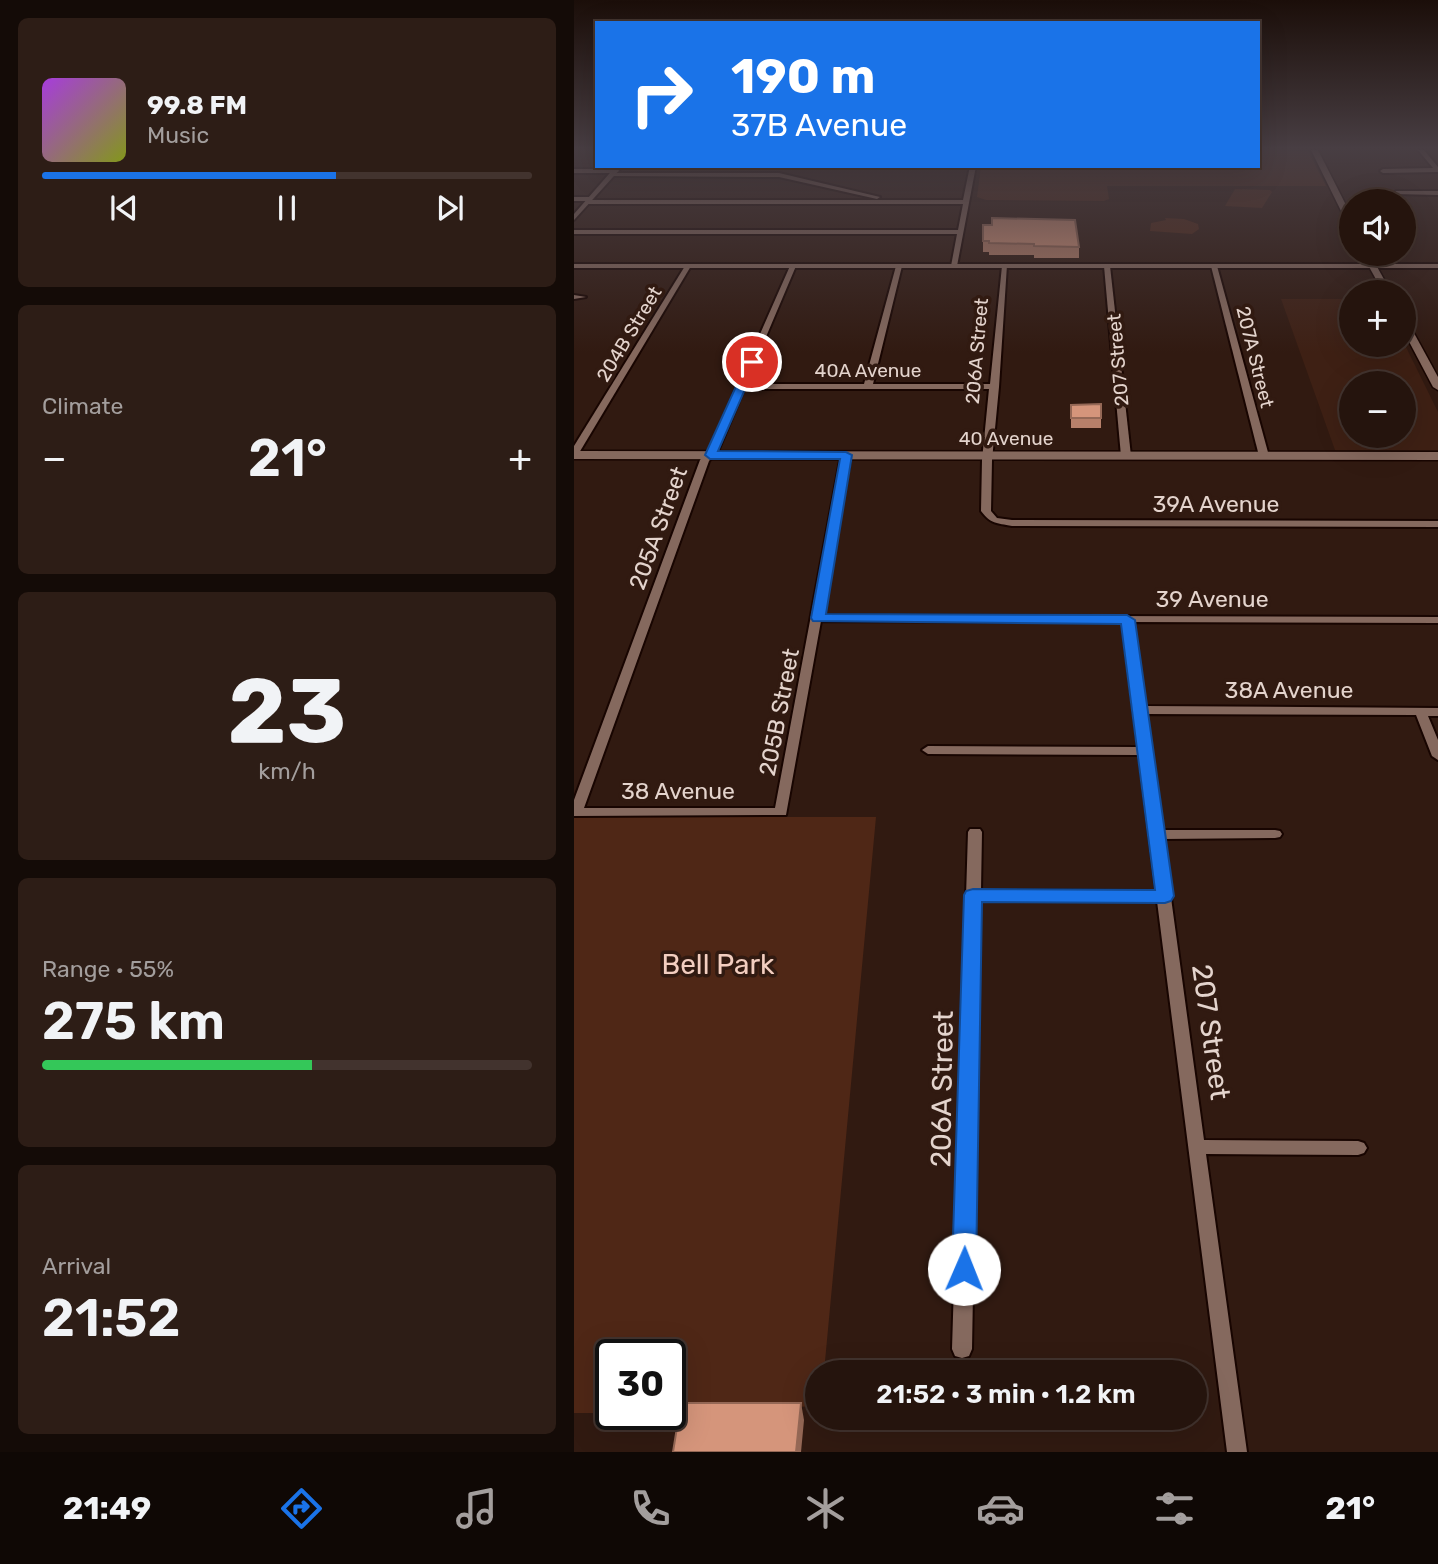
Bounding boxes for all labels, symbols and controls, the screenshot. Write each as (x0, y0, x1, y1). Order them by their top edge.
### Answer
text: 190 m (731, 47, 875, 105)
icon: right (616, 49, 707, 140)
text: 99.8 FM (147, 90, 247, 121)
text: 37B Avenue (731, 106, 907, 144)
text: Music (147, 121, 209, 149)
icon: previous (105, 189, 143, 227)
icon: pause (268, 189, 306, 227)
icon: next (431, 189, 469, 227)
map controls (1339, 189, 1416, 448)
button: sound (1339, 189, 1416, 266)
button: + (1339, 280, 1416, 357)
street label: 204B Street (592, 282, 667, 386)
street label: 206A Street (961, 296, 993, 405)
street label: 207A Street (1231, 304, 1279, 411)
street label: 207 Street (1102, 312, 1133, 407)
pin (722, 332, 782, 392)
icon: arrive (733, 343, 771, 381)
street label: 40A Avenue (815, 359, 921, 382)
button: − (1339, 371, 1416, 448)
text: Climate (42, 392, 123, 420)
text: 21° (248, 427, 327, 489)
street label: 40 Avenue (959, 427, 1053, 450)
text: − (42, 435, 67, 481)
text: + (508, 435, 532, 481)
street label: 205A Street (623, 463, 693, 593)
street label: 39A Avenue (1153, 490, 1280, 518)
street label: 39 Avenue (1155, 585, 1269, 613)
street label: 205B Street (753, 646, 805, 778)
text: 23 (227, 657, 347, 765)
street label: 38A Avenue (1225, 676, 1353, 704)
text: km/h (258, 757, 316, 785)
street label: 38 Avenue (621, 777, 735, 805)
park label: Bell Park (661, 948, 775, 981)
text: Range · 55% (42, 955, 174, 983)
street label: 207 Street (1185, 962, 1237, 1102)
text: 275 km (42, 990, 225, 1052)
street label: 206A Street (924, 1010, 960, 1168)
position arrow (927, 1232, 1001, 1306)
text: Arrival (42, 1252, 111, 1280)
text: 21:52 (42, 1287, 180, 1349)
speed limit sign: 30 (595, 1339, 686, 1430)
text: 21:52 · 3 min · 1.2 km (876, 1379, 1136, 1410)
icon: directions (277, 1484, 326, 1533)
icon: music (452, 1484, 501, 1533)
icon: phone (626, 1484, 675, 1533)
icon: climate (801, 1484, 850, 1533)
icon: car (976, 1484, 1025, 1533)
icon: filters (1150, 1484, 1199, 1533)
text: 21:49 (63, 1489, 151, 1527)
text: 21° (1325, 1489, 1375, 1527)

